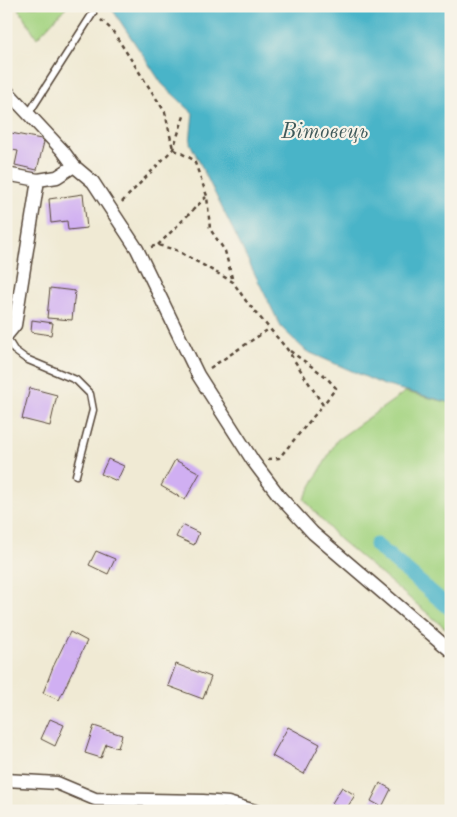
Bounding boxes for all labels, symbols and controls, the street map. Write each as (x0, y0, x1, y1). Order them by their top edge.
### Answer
water label: Вітовець (280, 122, 369, 143)

